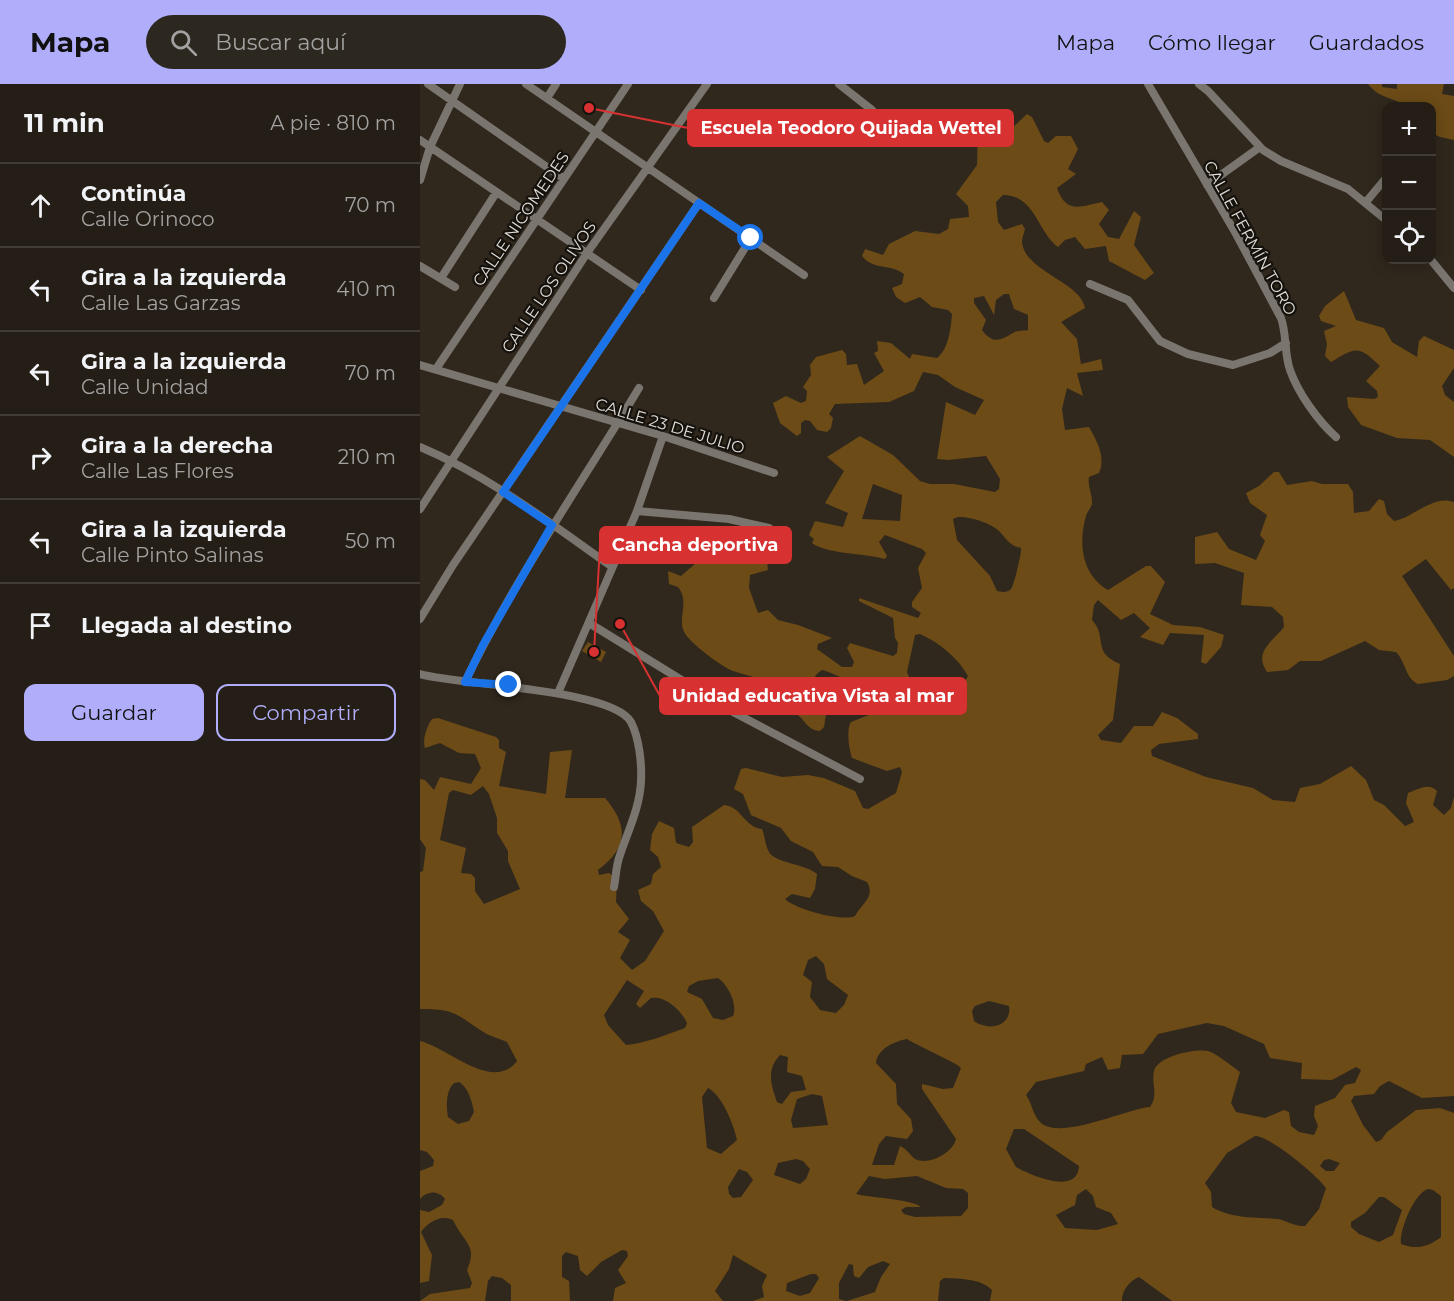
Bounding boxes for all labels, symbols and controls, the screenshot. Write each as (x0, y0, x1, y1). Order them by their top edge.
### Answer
search box (146, 15, 566, 69)
text: Mapa (30, 25, 110, 59)
icon: search (167, 26, 200, 59)
text: Buscar aquí (215, 29, 346, 56)
text: Mapa (1056, 30, 1115, 55)
text: Cómo llegar (1148, 30, 1276, 55)
text: Guardados (1309, 30, 1424, 55)
map controls (1382, 102, 1436, 264)
button: + (1382, 102, 1436, 156)
text: 11 min (24, 107, 105, 139)
callout: Escuela Teodoro Quijada Wettel (688, 110, 1013, 146)
text: A pie · 810 m (270, 111, 396, 135)
text: Escuela Teodoro Quijada Wettel (700, 117, 1002, 139)
street label: CALLE NICOMEDES (469, 148, 573, 290)
button: − (1382, 156, 1436, 210)
street label: CALLE FERMÍN TORO (1200, 158, 1300, 318)
text: Continúa (81, 180, 186, 207)
icon: ahead (24, 189, 57, 222)
text: 70 m (345, 193, 396, 217)
text: Calle Orinoco (81, 207, 215, 231)
button: locate (1382, 210, 1436, 264)
street label: CALLE LOS OLIVOS (498, 218, 600, 356)
route start (737, 224, 763, 250)
text: Gira a la izquierda (81, 264, 287, 291)
icon: left (24, 273, 57, 306)
text: 410 m (336, 277, 396, 301)
text: Calle Las Garzas (81, 291, 241, 315)
text: Gira a la izquierda (81, 348, 287, 375)
icon: left (24, 357, 57, 390)
text: 70 m (345, 361, 396, 385)
text: Calle Unidad (81, 375, 209, 399)
street label: CALLE 23 DE JULIO (593, 394, 747, 458)
text: Gira a la derecha (81, 432, 273, 459)
icon: right (24, 441, 57, 474)
text: 210 m (338, 445, 396, 469)
text: Calle Las Flores (81, 459, 234, 483)
text: Gira a la izquierda (81, 516, 287, 543)
icon: left (24, 525, 57, 558)
callout: Cancha deportiva (600, 527, 791, 563)
text: 50 m (345, 529, 396, 553)
text: Cancha deportiva (612, 534, 778, 556)
text: Calle Pinto Salinas (81, 543, 264, 567)
icon: arrive (24, 609, 57, 642)
text: Llegada al destino (81, 612, 292, 639)
route end (495, 671, 521, 697)
callout: Unidad educativa Vista al mar (660, 678, 966, 714)
button: Guardar (24, 684, 204, 741)
button: Compartir (216, 684, 396, 741)
text: Unidad educativa Vista al mar (672, 685, 954, 707)

